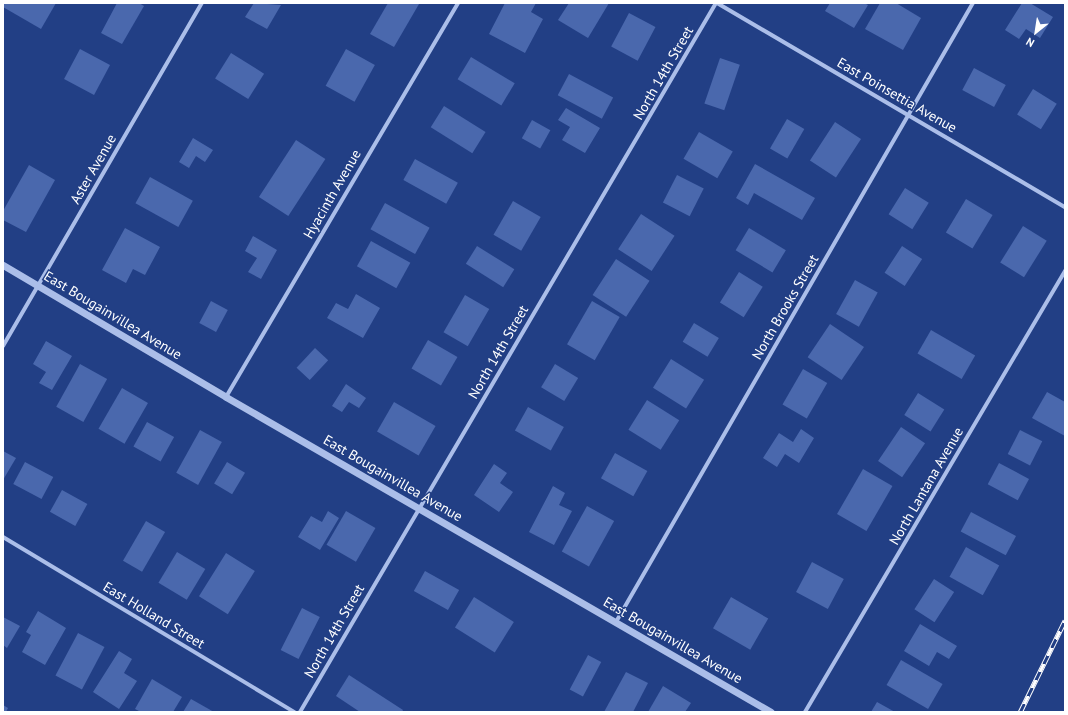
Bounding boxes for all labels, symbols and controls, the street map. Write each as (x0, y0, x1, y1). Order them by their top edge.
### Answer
north arrow (1016, 12, 1056, 52)
street label: North 14th Street (629, 23, 697, 123)
text: N (1023, 35, 1037, 50)
street label: East Poinsettia Avenue (834, 54, 960, 136)
street label: Aster Avenue (66, 131, 120, 207)
street label: Hyacinth Avenue (300, 146, 364, 242)
street label: North Brooks Street (748, 252, 822, 362)
street label: East Bougainvillea Avenue (41, 267, 185, 363)
street label: North 14th Street (464, 302, 532, 402)
street label: North Lantana Avenue (885, 424, 967, 548)
street label: East Bougainvillea Avenue (320, 431, 466, 525)
street label: East Holland Street (100, 578, 208, 652)
street label: North 14th Street (300, 581, 368, 681)
street label: East Bougainvillea Avenue (600, 593, 746, 687)

